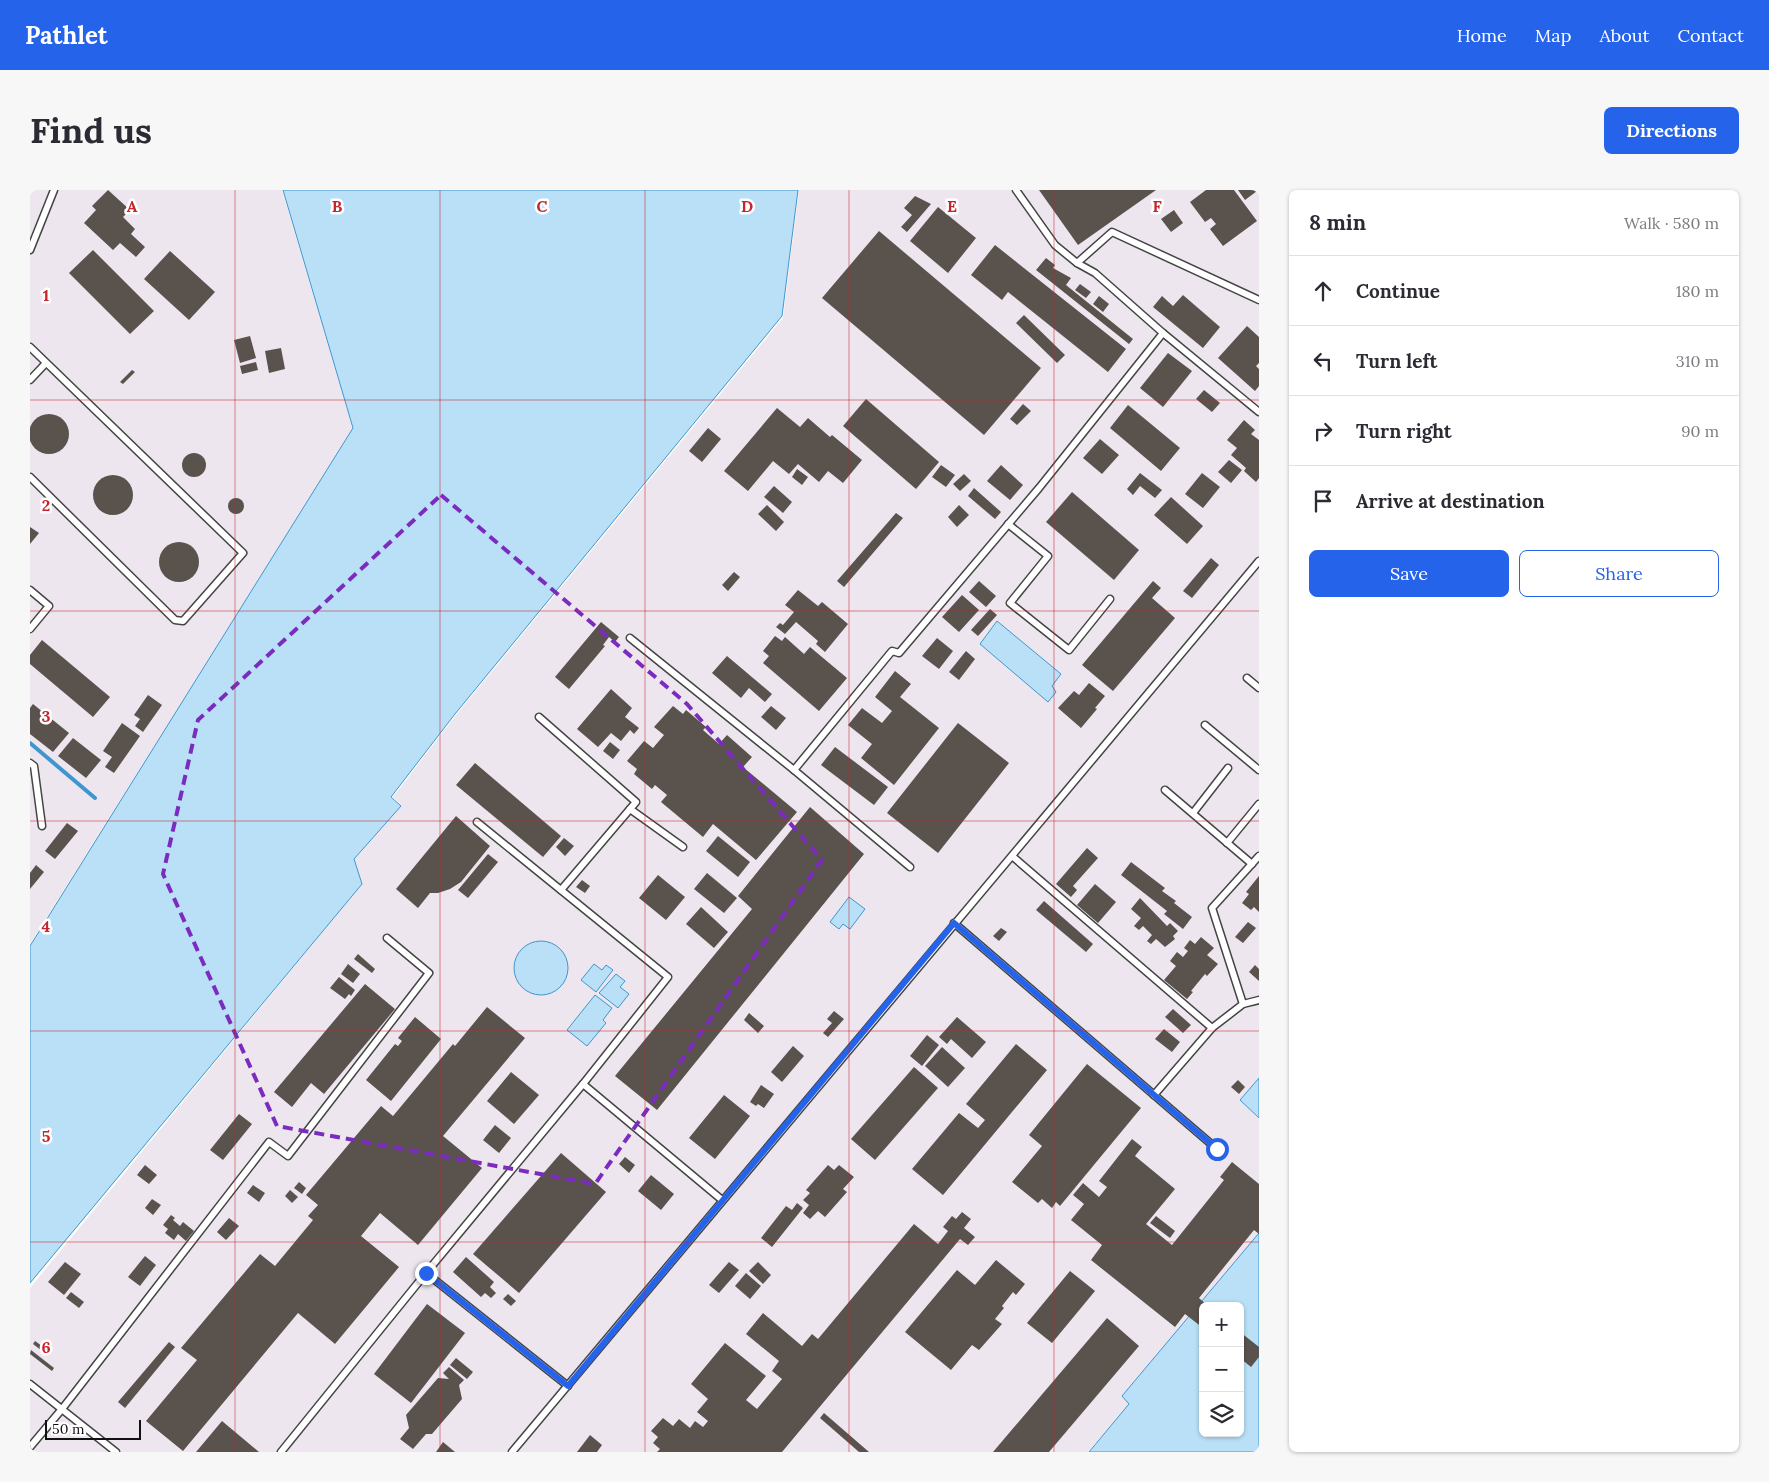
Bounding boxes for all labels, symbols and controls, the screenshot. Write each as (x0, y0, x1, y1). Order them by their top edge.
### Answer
text: Pathlet (25, 20, 108, 51)
text: Home (1457, 24, 1507, 47)
text: Map (1535, 24, 1571, 47)
text: About (1599, 24, 1649, 47)
text: Contact (1677, 24, 1744, 47)
button: Directions (1604, 107, 1739, 154)
text: Find us (30, 108, 152, 153)
text: A (127, 196, 138, 216)
text: B (332, 196, 343, 216)
text: C (536, 196, 548, 216)
text: D (741, 196, 753, 216)
text: E (947, 196, 957, 216)
text: F (1152, 196, 1162, 216)
text: 8 min (1309, 209, 1366, 236)
text: Walk · 580 m (1624, 213, 1719, 233)
icon: ahead (1309, 277, 1337, 305)
text: Continue (1356, 279, 1440, 303)
text: 180 m (1676, 281, 1719, 301)
text: 1 (43, 285, 49, 305)
icon: left (1309, 347, 1337, 375)
text: Turn left (1356, 349, 1437, 373)
text: 310 m (1676, 351, 1719, 371)
icon: right (1309, 417, 1337, 445)
text: Turn right (1356, 419, 1452, 443)
text: 90 m (1681, 421, 1719, 441)
icon: arrive (1309, 487, 1337, 515)
text: Arrive at destination (1356, 489, 1545, 513)
text: 2 (42, 495, 50, 515)
button: Save (1309, 550, 1509, 597)
button: Share (1519, 550, 1719, 597)
text: 3 (42, 706, 51, 726)
text: 4 (42, 916, 51, 936)
text: 5 (42, 1126, 51, 1146)
route start (1206, 1138, 1229, 1161)
route end (415, 1262, 438, 1285)
map controls (1199, 1302, 1244, 1437)
button: + (1199, 1302, 1244, 1347)
text: 6 (41, 1337, 51, 1357)
button: − (1199, 1347, 1244, 1392)
button: layers (1199, 1392, 1244, 1437)
scale bar (45, 1417, 141, 1440)
text: 50 m (52, 1420, 85, 1438)

